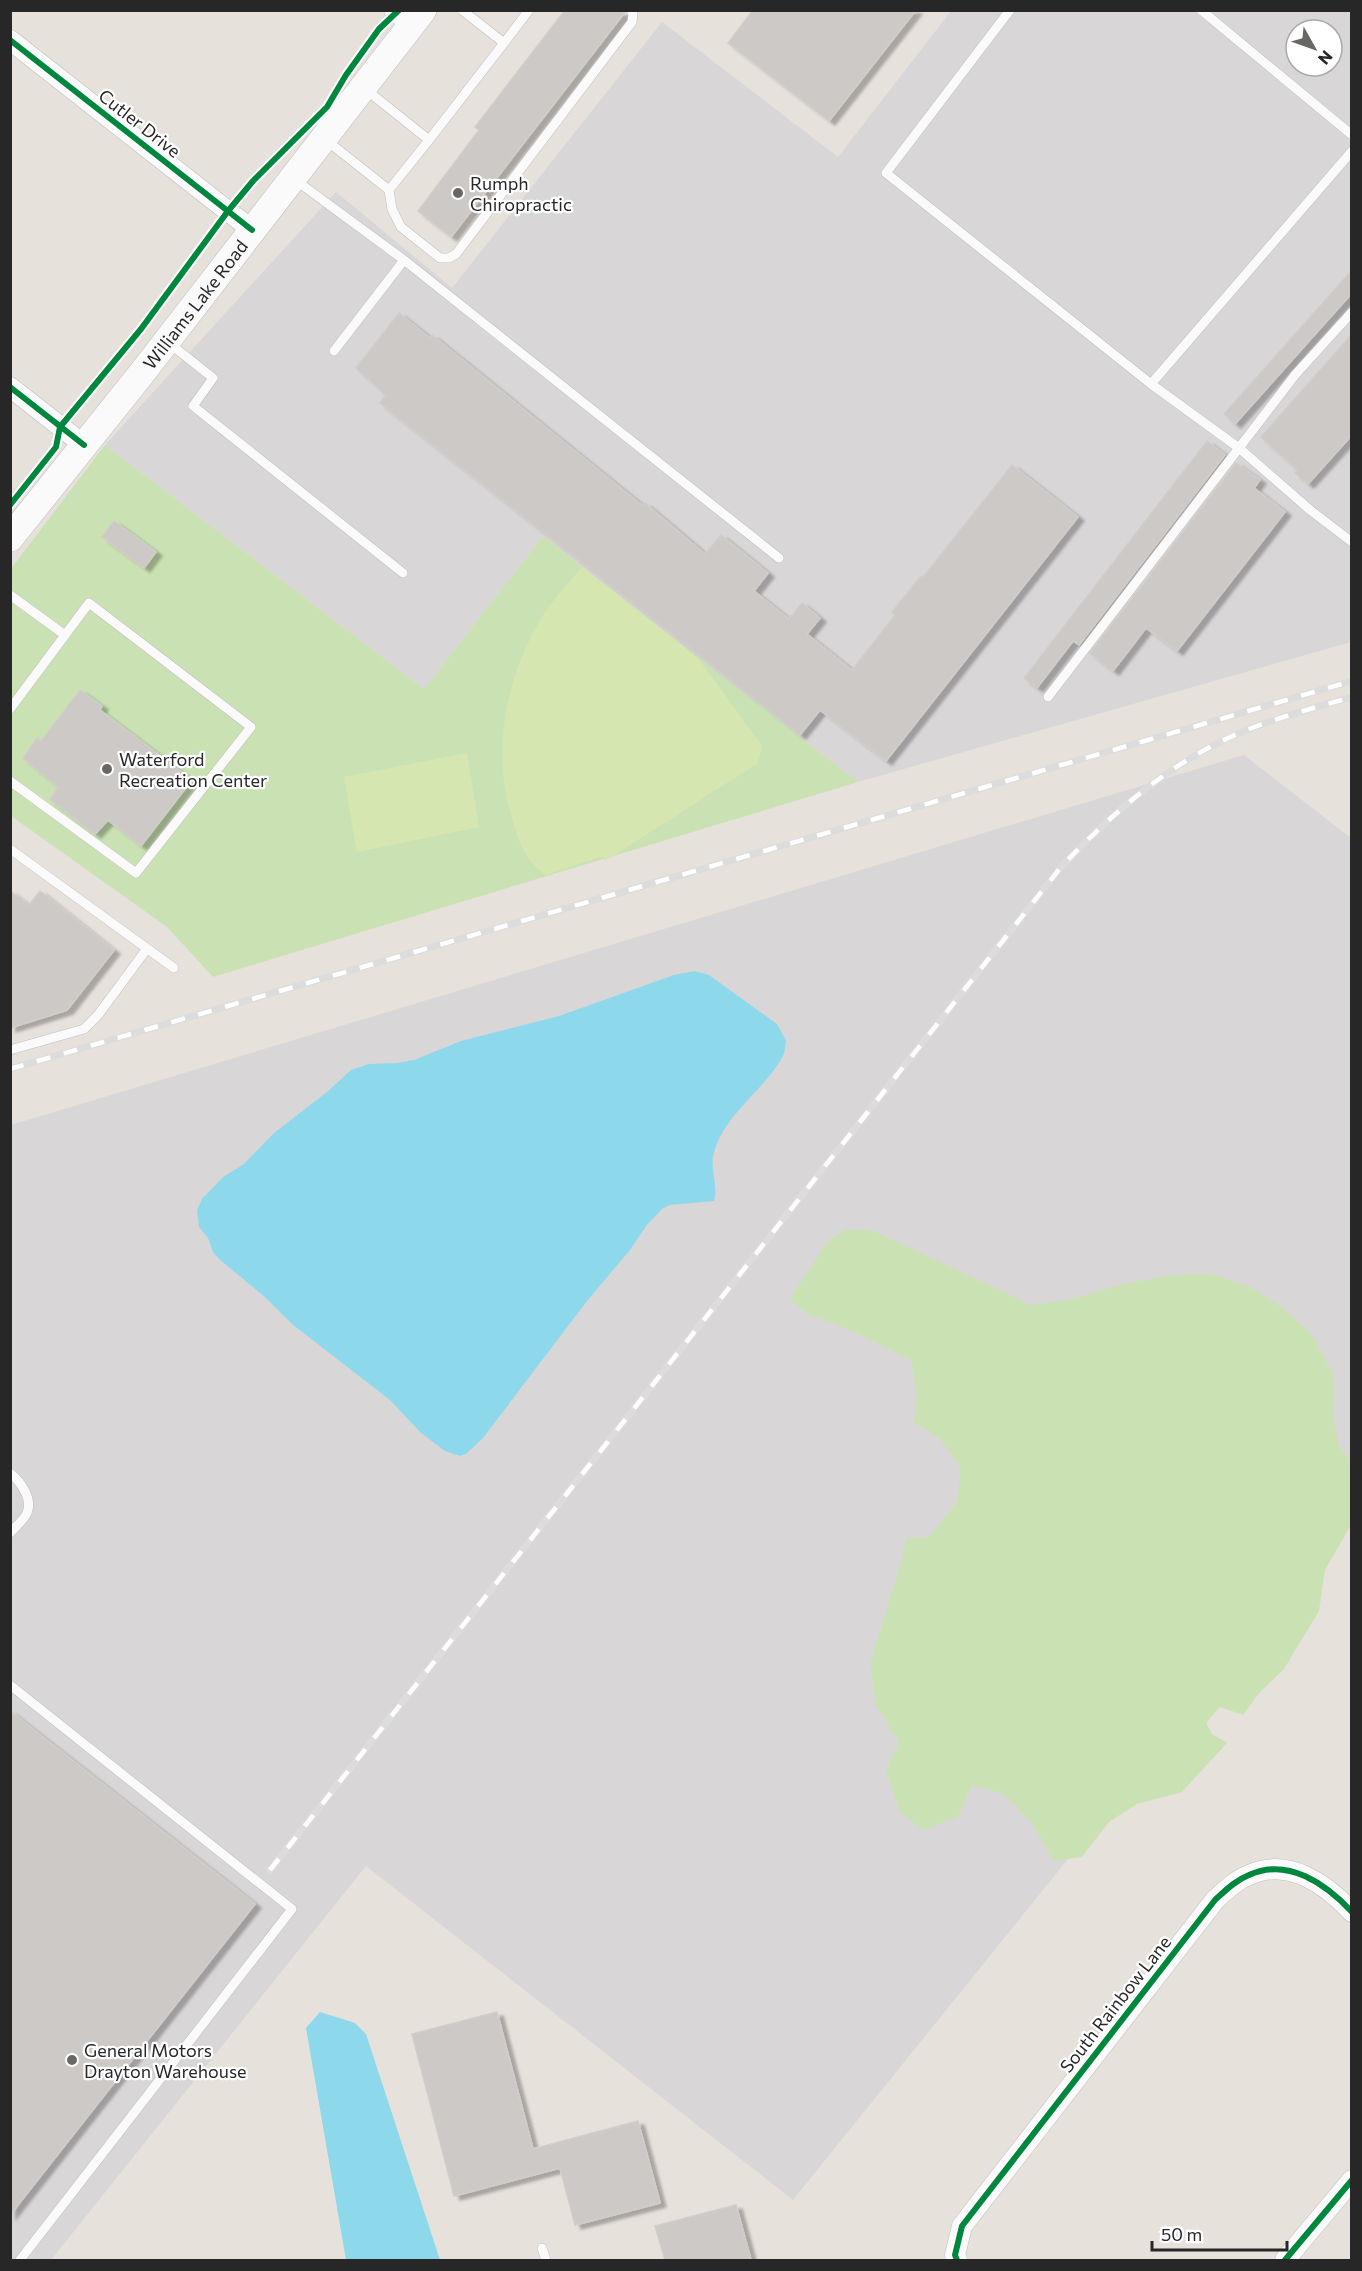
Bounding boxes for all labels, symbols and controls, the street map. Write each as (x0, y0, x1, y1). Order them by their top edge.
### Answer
north arrow (1284, 18, 1344, 78)
text: N (1315, 47, 1337, 69)
street label: Cutler Drive (95, 84, 185, 162)
place label: Rumph Chiropractic (470, 172, 572, 215)
marker: Rumph Chiropractic (451, 186, 465, 200)
street label: Williams Lake Road (138, 235, 252, 374)
place label: Waterford Recreation Center (119, 748, 267, 791)
marker: Waterford Recreation Center (100, 762, 114, 776)
street label: South Rainbow Lane (1055, 1931, 1175, 2077)
place label: General Motors Drayton Warehouse (84, 2039, 247, 2082)
marker: General Motors Drayton Warehouse (65, 2053, 79, 2067)
scale bar (1152, 2214, 1287, 2252)
text: 50 m (1161, 2223, 1202, 2245)

